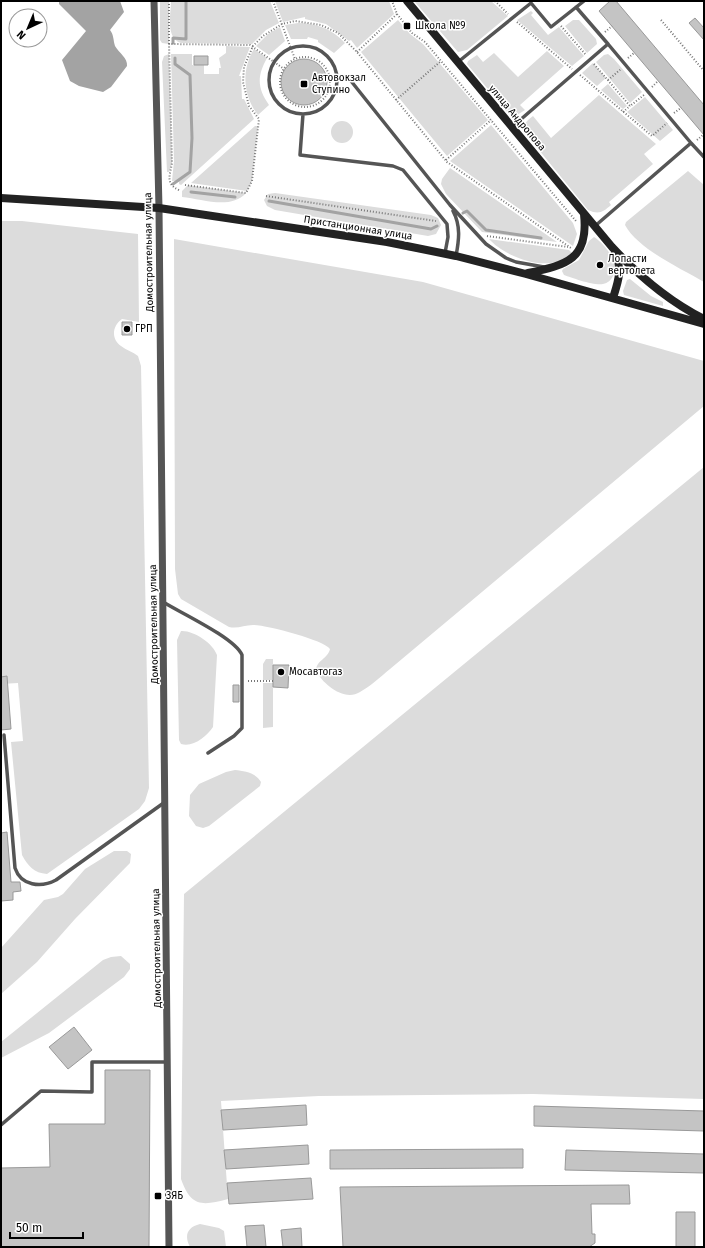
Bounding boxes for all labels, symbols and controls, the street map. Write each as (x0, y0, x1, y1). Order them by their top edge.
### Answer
north arrow (8, 8, 48, 48)
place label: Школа №9 (415, 20, 465, 32)
marker: Школа №9 (402, 21, 412, 31)
text: N (14, 28, 29, 42)
place label: Автовокзал Ступино (312, 72, 366, 96)
marker: Автовокзал Ступино (299, 79, 309, 89)
street label: улица Андропова (486, 83, 548, 153)
street label: Домостроительная улица (142, 192, 156, 313)
street label: Пристанционная улица (303, 213, 413, 243)
place label: Лопасти вертолета (608, 253, 655, 277)
marker: Лопасти вертолета (595, 260, 605, 270)
place label: ГРП (135, 323, 153, 335)
marker: ГРП (122, 324, 132, 334)
street label: Домостроительная улица (147, 564, 161, 685)
place label: Мосавтогаз (289, 666, 343, 678)
marker: Мосавтогаз (276, 667, 286, 677)
street label: Домостроительная улица (150, 888, 164, 1009)
place label: ЗЯБ (166, 1190, 183, 1202)
marker: ЗЯБ (153, 1191, 163, 1201)
scale bar (10, 1214, 83, 1240)
text: 50 m (16, 1221, 42, 1235)

